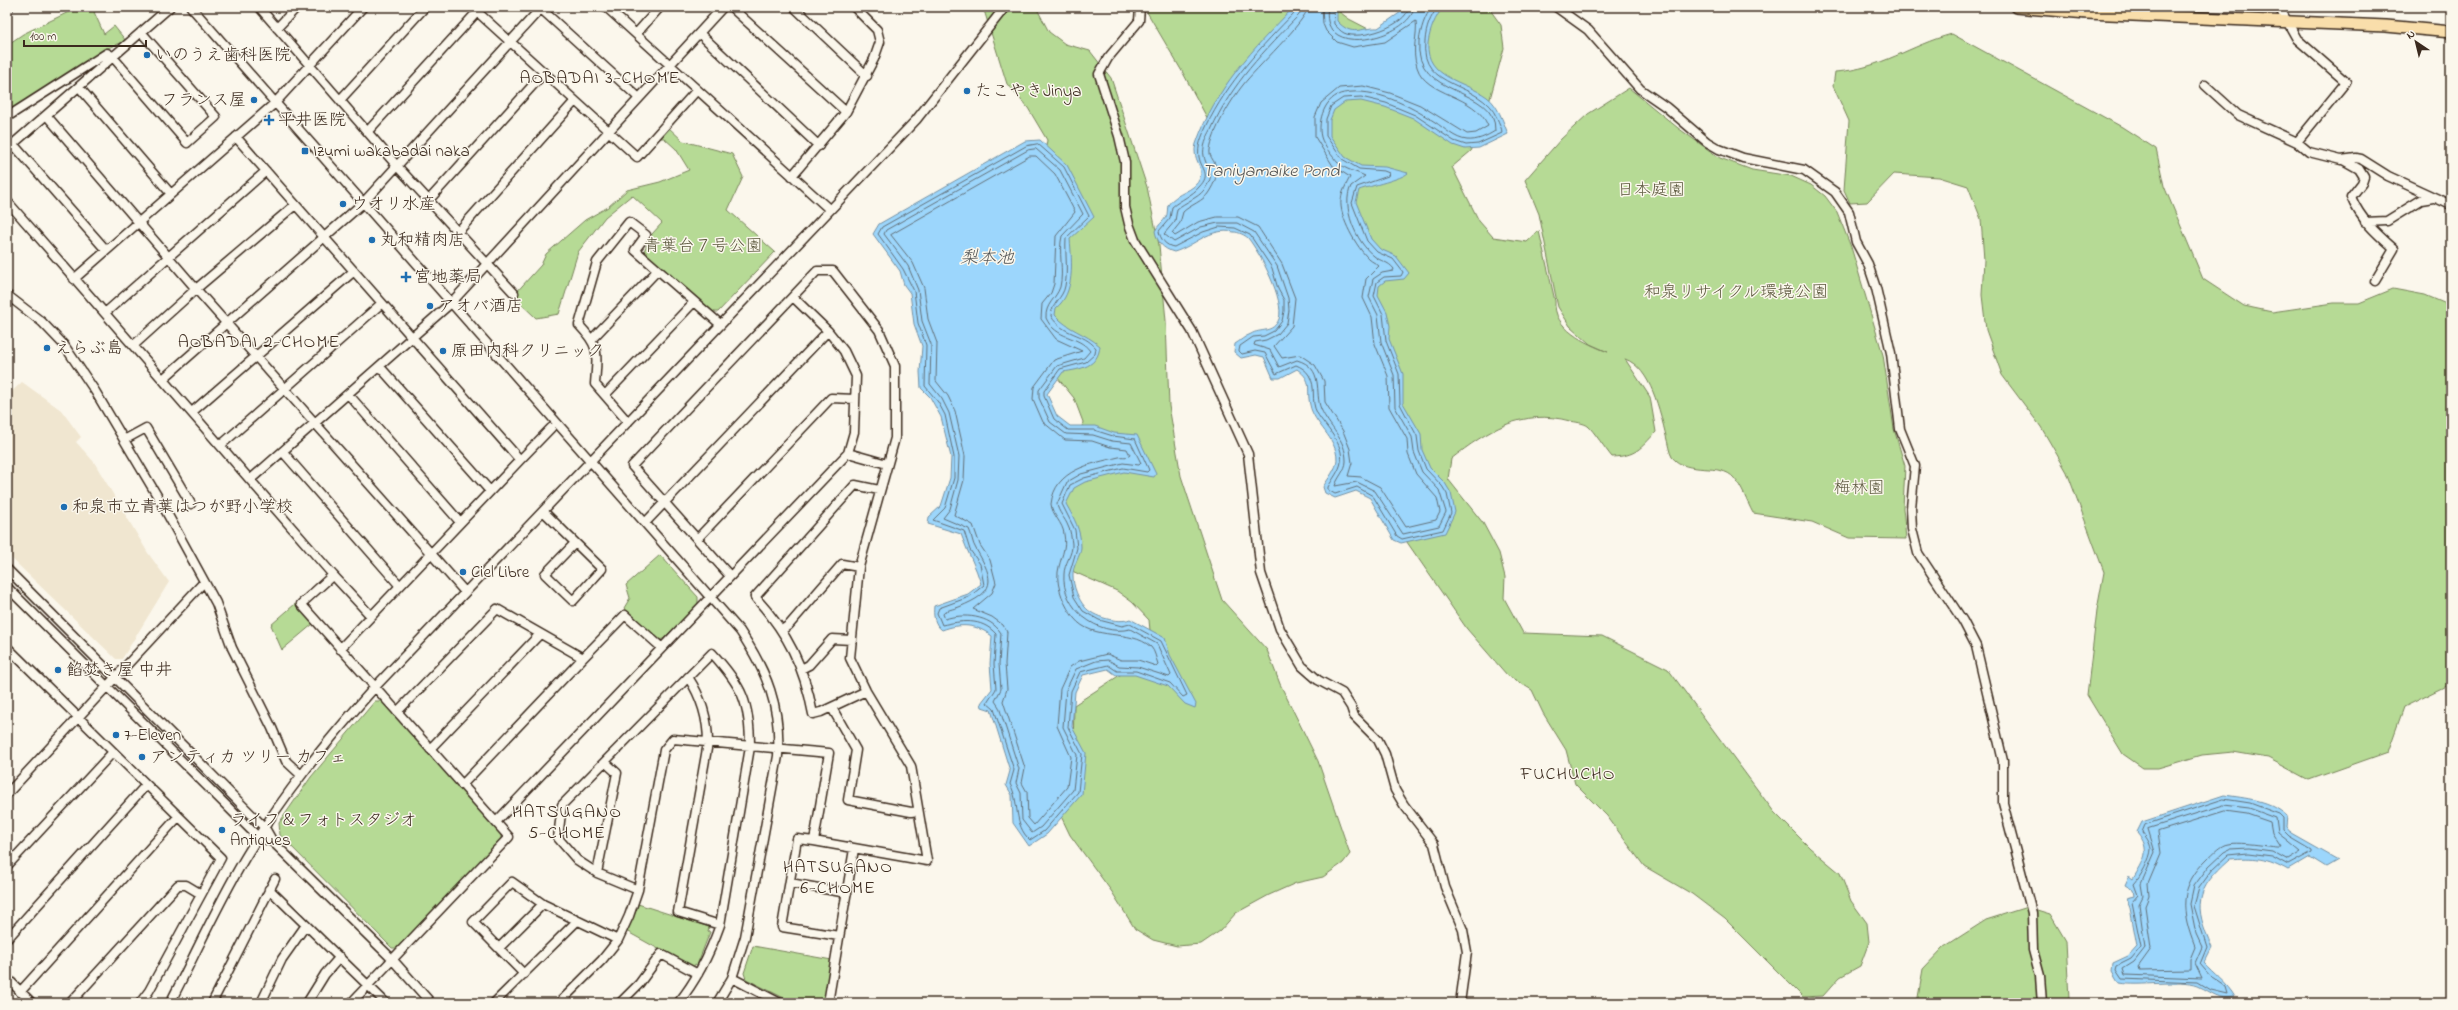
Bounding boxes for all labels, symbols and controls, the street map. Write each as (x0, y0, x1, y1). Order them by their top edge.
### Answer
scale bar (24, 22, 146, 48)
north arrow (2396, 22, 2436, 62)
text: N (2403, 26, 2418, 43)
text: 100 m (30, 28, 57, 46)
place label: いのうえ歯科医院 (155, 43, 291, 68)
marker: いのうえ歯科医院 (142, 50, 152, 60)
district label: AOBADAI 3-CHOME (519, 66, 681, 92)
place label: たこやきJinya (975, 79, 1081, 105)
marker: たこやきJinya (962, 86, 972, 96)
place label: フランス屋 (161, 88, 246, 113)
marker: フランス屋 (249, 95, 259, 105)
place label: 平井医院 (278, 108, 346, 133)
marker: 平井医院 (263, 114, 275, 126)
place label: Izumi wakabadai naka (313, 139, 470, 164)
marker: Izumi wakabadai naka (300, 146, 310, 156)
water label: Taniyamaike Pond (1203, 159, 1340, 185)
park label: 日本庭園 (1617, 178, 1685, 203)
place label: ウオリ水産 (351, 192, 436, 217)
marker: ウオリ水産 (338, 199, 348, 209)
place label: 丸和精肉店 (380, 228, 465, 253)
park label: 青葉台７号公園 (644, 234, 763, 259)
marker: 丸和精肉店 (367, 235, 377, 245)
water label: 梨本池 (960, 246, 1015, 272)
place label: 宮地薬局 (414, 265, 482, 290)
marker: 宮地薬局 (401, 272, 411, 282)
park label: 和泉リサイクル環境公園 (1644, 280, 1828, 305)
place label: アオバ酒店 (438, 294, 523, 319)
marker: アオバ酒店 (425, 301, 435, 311)
district label: AOBADAI 2-CHOME (178, 330, 340, 356)
place label: えらぶ島 (55, 336, 123, 361)
place label: 原田内科クリニック (451, 339, 604, 364)
marker: えらぶ島 (42, 343, 52, 353)
marker: 原田内科クリニック (438, 346, 448, 356)
park label: 梅林園 (1834, 476, 1885, 501)
place label: 和泉市立青葉はつが野小学校 (72, 495, 293, 520)
marker: 和泉市立青葉はつが野小学校 (59, 502, 69, 512)
place label: Ciel Libre (471, 560, 530, 585)
marker: Ciel Libre (458, 567, 468, 577)
place label: 餡焚き屋 中井 (66, 658, 172, 683)
marker: 餡焚き屋 中井 (53, 665, 63, 675)
place label: 7-Eleven (124, 723, 181, 748)
marker: 7-Eleven (111, 730, 121, 740)
place label: アンティカ ツリー カフェ (150, 745, 347, 770)
marker: アンティカ ツリー カフェ (137, 752, 147, 762)
district label: FUCHUCHO (1520, 762, 1615, 788)
district label: HATSUGANO 5-CHOME (512, 800, 622, 847)
place label: ライフ＆フォトスタジオ Antiques (230, 808, 417, 853)
marker: ライフ＆フォトスタジオ Antiques (217, 825, 227, 835)
district label: HATSUGANO 6-CHOME (783, 855, 893, 902)

